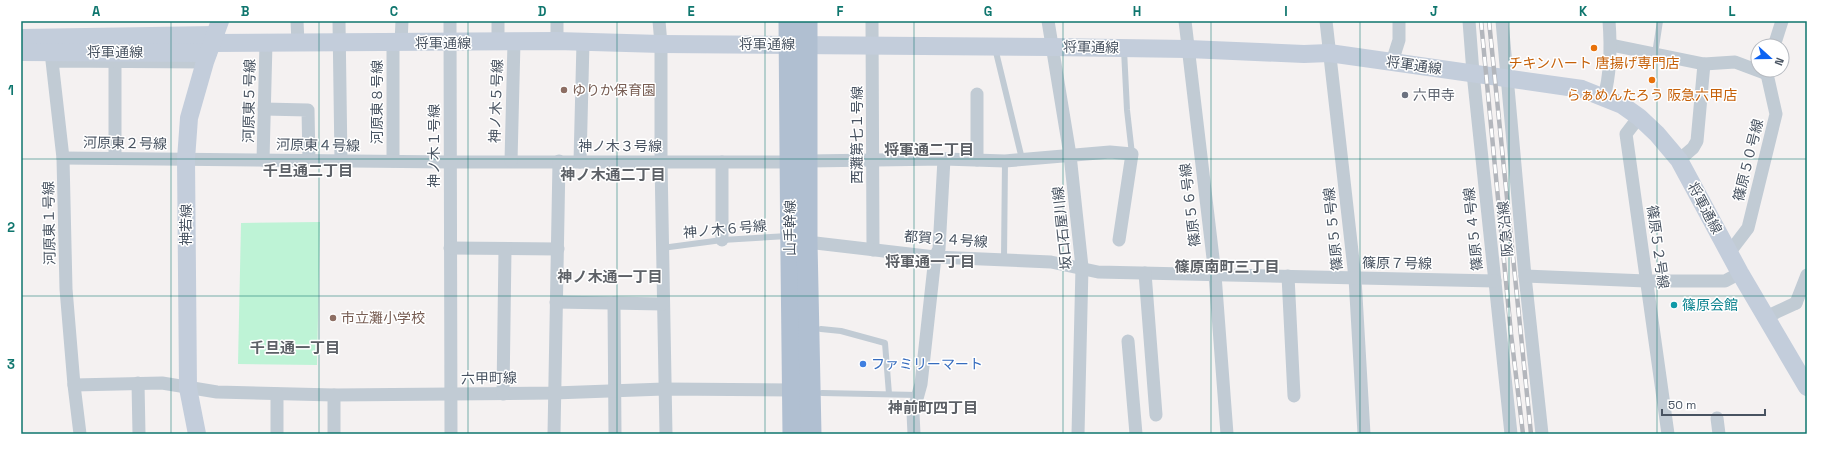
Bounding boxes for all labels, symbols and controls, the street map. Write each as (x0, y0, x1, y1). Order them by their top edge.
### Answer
text: A (92, 3, 101, 20)
text: B (241, 3, 250, 20)
text: C (390, 3, 398, 20)
text: D (538, 3, 547, 20)
text: E (687, 3, 695, 20)
text: F (837, 3, 844, 20)
text: G (984, 3, 992, 20)
text: H (1133, 3, 1141, 20)
text: I (1284, 3, 1288, 20)
text: J (1430, 3, 1438, 20)
text: K (1579, 3, 1588, 20)
text: L (1728, 3, 1736, 20)
street label: 将軍通線 (415, 34, 471, 52)
street label: 将軍通線 (739, 35, 795, 53)
street label: 将軍通線 (1063, 38, 1119, 56)
north arrow (1750, 38, 1790, 78)
street label: 将軍通線 (87, 43, 143, 61)
marker: チキンハート 唐揚げ専門店 (1589, 43, 1599, 53)
street label: 将軍通線 (1385, 52, 1443, 78)
place label: チキンハート 唐揚げ専門店 (1508, 54, 1680, 72)
text: N (1771, 56, 1787, 68)
street label: 河原東５号線 (239, 59, 259, 143)
street label: 神ノ木５号線 (486, 59, 506, 143)
street label: 河原東８号線 (368, 60, 386, 144)
marker: らぁめんたろう 阪急六甲店 (1647, 75, 1657, 85)
place label: ゆりか保育園 (572, 81, 656, 99)
text: 1 (8, 82, 14, 99)
marker: ゆりか保育園 (559, 85, 569, 95)
street label: 西灘第七１号線 (848, 86, 866, 184)
place label: 六甲寺 (1413, 86, 1455, 104)
place label: らぁめんたろう 阪急六甲店 (1567, 86, 1737, 104)
marker: 六甲寺 (1400, 90, 1410, 100)
street label: 神ノ木１号線 (425, 104, 443, 188)
street label: 篠原５０号線 (1729, 117, 1767, 203)
street label: 河原東２号線 (83, 133, 167, 153)
street label: 河原東４号線 (276, 135, 360, 155)
street label: 神ノ木３号線 (578, 137, 662, 155)
district label: 将軍通二丁目 (884, 140, 974, 159)
district label: 千旦通二丁目 (263, 161, 353, 180)
street label: 篠原５６号線 (1176, 162, 1204, 248)
district label: 神ノ木通二丁目 (559, 165, 666, 184)
street label: 将軍通線 (1684, 179, 1726, 237)
street label: 河原東１号線 (39, 181, 59, 265)
street label: 坂口石屋川線 (1049, 185, 1075, 271)
street label: 篠原５５号線 (1320, 186, 1346, 272)
street label: 篠原５４号線 (1460, 186, 1486, 272)
street label: 山手幹線 (781, 200, 799, 256)
street label: 阪急沿線 (1494, 200, 1516, 258)
street label: 神若線 (177, 204, 195, 246)
street label: 篠原５２号線 (1643, 204, 1673, 290)
street label: 神ノ木６号線 (682, 216, 768, 242)
text: 2 (7, 219, 15, 236)
street label: 都賀２４号線 (903, 227, 989, 251)
district label: 将軍通一丁目 (885, 252, 975, 271)
street label: 篠原７号線 (1362, 253, 1432, 273)
district label: 篠原南町三丁目 (1174, 257, 1280, 276)
district label: 神ノ木通一丁目 (556, 267, 663, 286)
place label: 篠原会館 (1682, 296, 1738, 314)
marker: 篠原会館 (1669, 300, 1679, 310)
place label: 市立灘小学校 (341, 309, 425, 327)
marker: 市立灘小学校 (328, 313, 338, 323)
district label: 千旦通一丁目 (250, 338, 340, 357)
place label: ファミリーマート (871, 355, 983, 373)
text: 3 (7, 356, 15, 373)
marker: ファミリーマート (858, 359, 868, 369)
street label: 六甲町線 (461, 369, 517, 387)
scale bar (1662, 391, 1765, 417)
text: 50 m (1668, 397, 1696, 413)
district label: 神前町四丁目 (887, 398, 978, 417)

